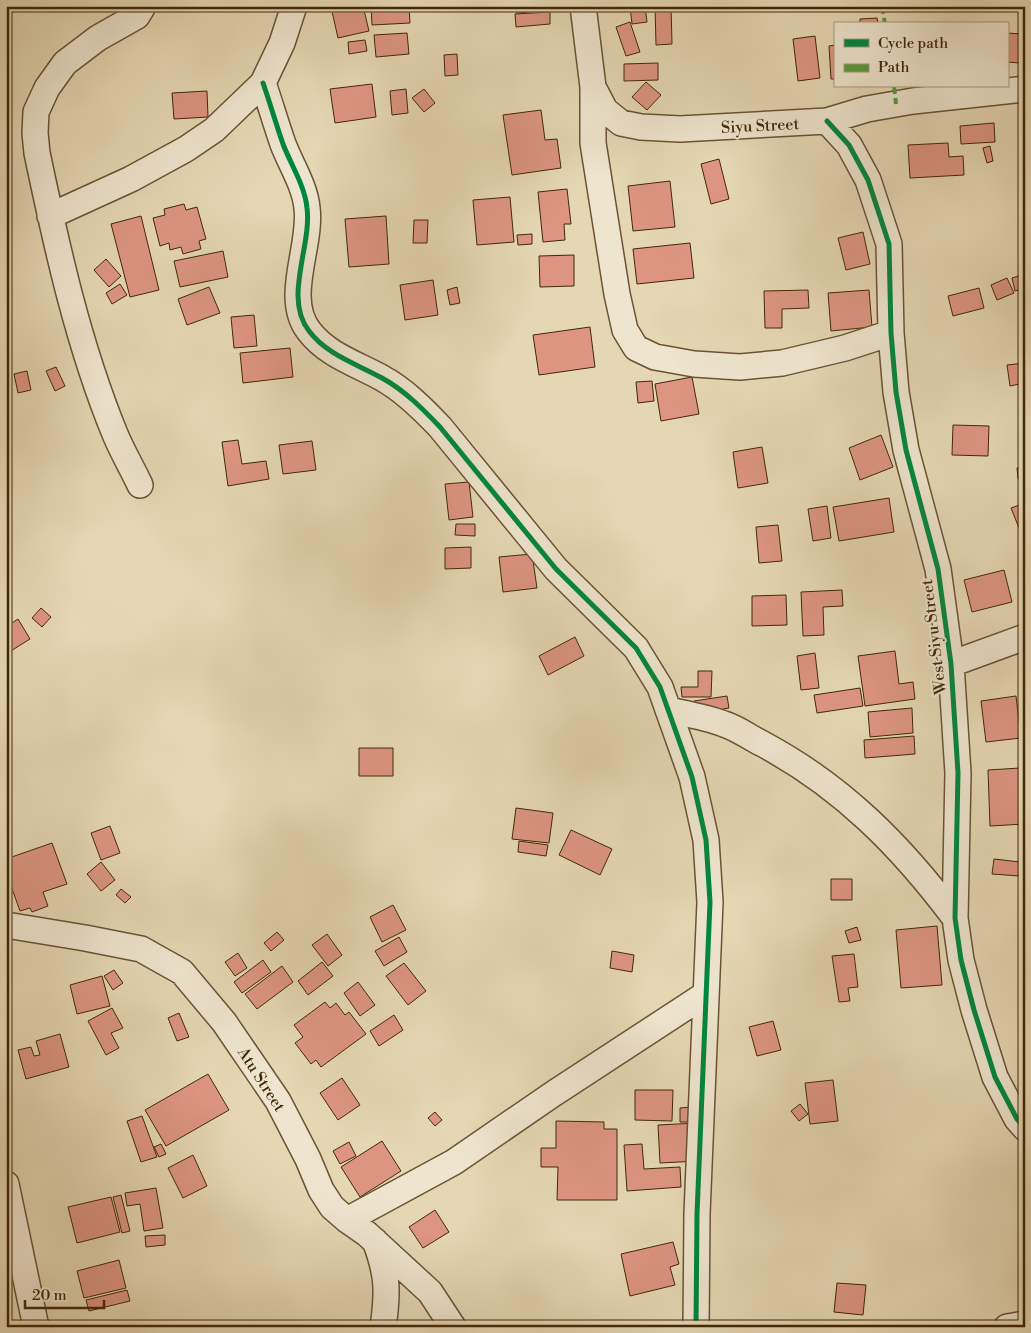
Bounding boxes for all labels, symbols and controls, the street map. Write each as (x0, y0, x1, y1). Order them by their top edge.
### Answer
legend (834, 22, 1008, 88)
text: Cycle path (878, 34, 948, 53)
text: Path (878, 58, 910, 77)
street label: Siyu Street (721, 114, 800, 138)
street label: West Siyu Street (917, 578, 951, 697)
street label: Atu Street (232, 1043, 289, 1116)
scale bar (25, 1278, 104, 1310)
text: 20 m (32, 1286, 67, 1305)

